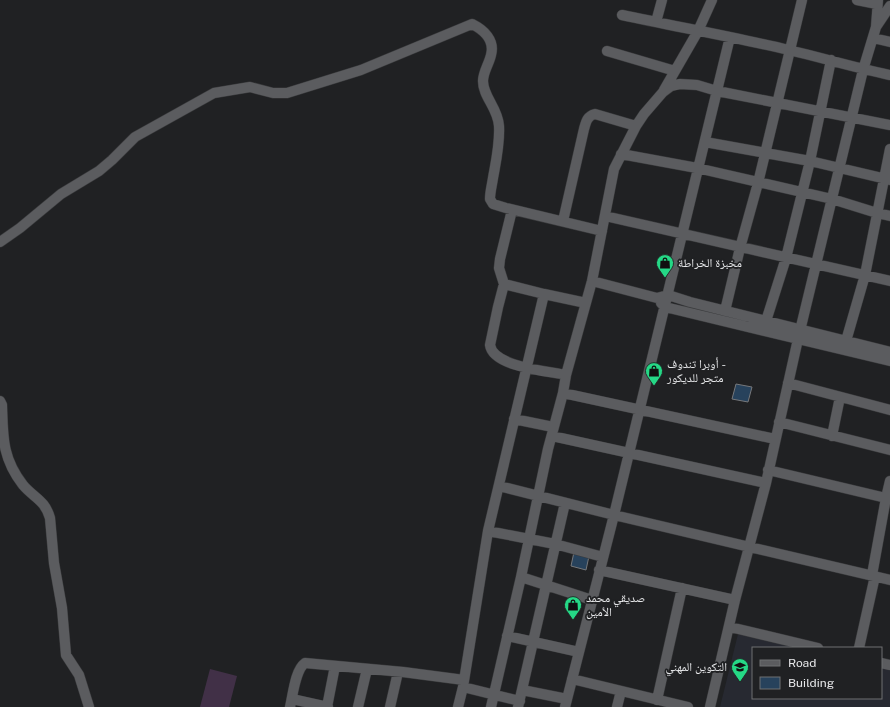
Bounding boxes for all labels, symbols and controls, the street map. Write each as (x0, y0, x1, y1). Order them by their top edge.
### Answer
shop icon: مخبزة الخراطة (655, 253, 675, 278)
place label: مخبزة الخراطة (678, 256, 742, 270)
place label: أوبرا تندوف - متجر للديكور (666, 357, 725, 385)
shop icon: أوبرا تندوف - متجر للديكور (644, 361, 664, 386)
place label: صديقي محمد الأمين (586, 591, 645, 619)
shop icon: صديقي محمد الأمين (563, 595, 583, 620)
legend (752, 647, 882, 699)
text: Road (788, 656, 816, 670)
school or university icon: التكوين المهني (730, 657, 750, 682)
place label: التكوين المهني (665, 660, 727, 677)
text: Building (788, 676, 834, 690)

